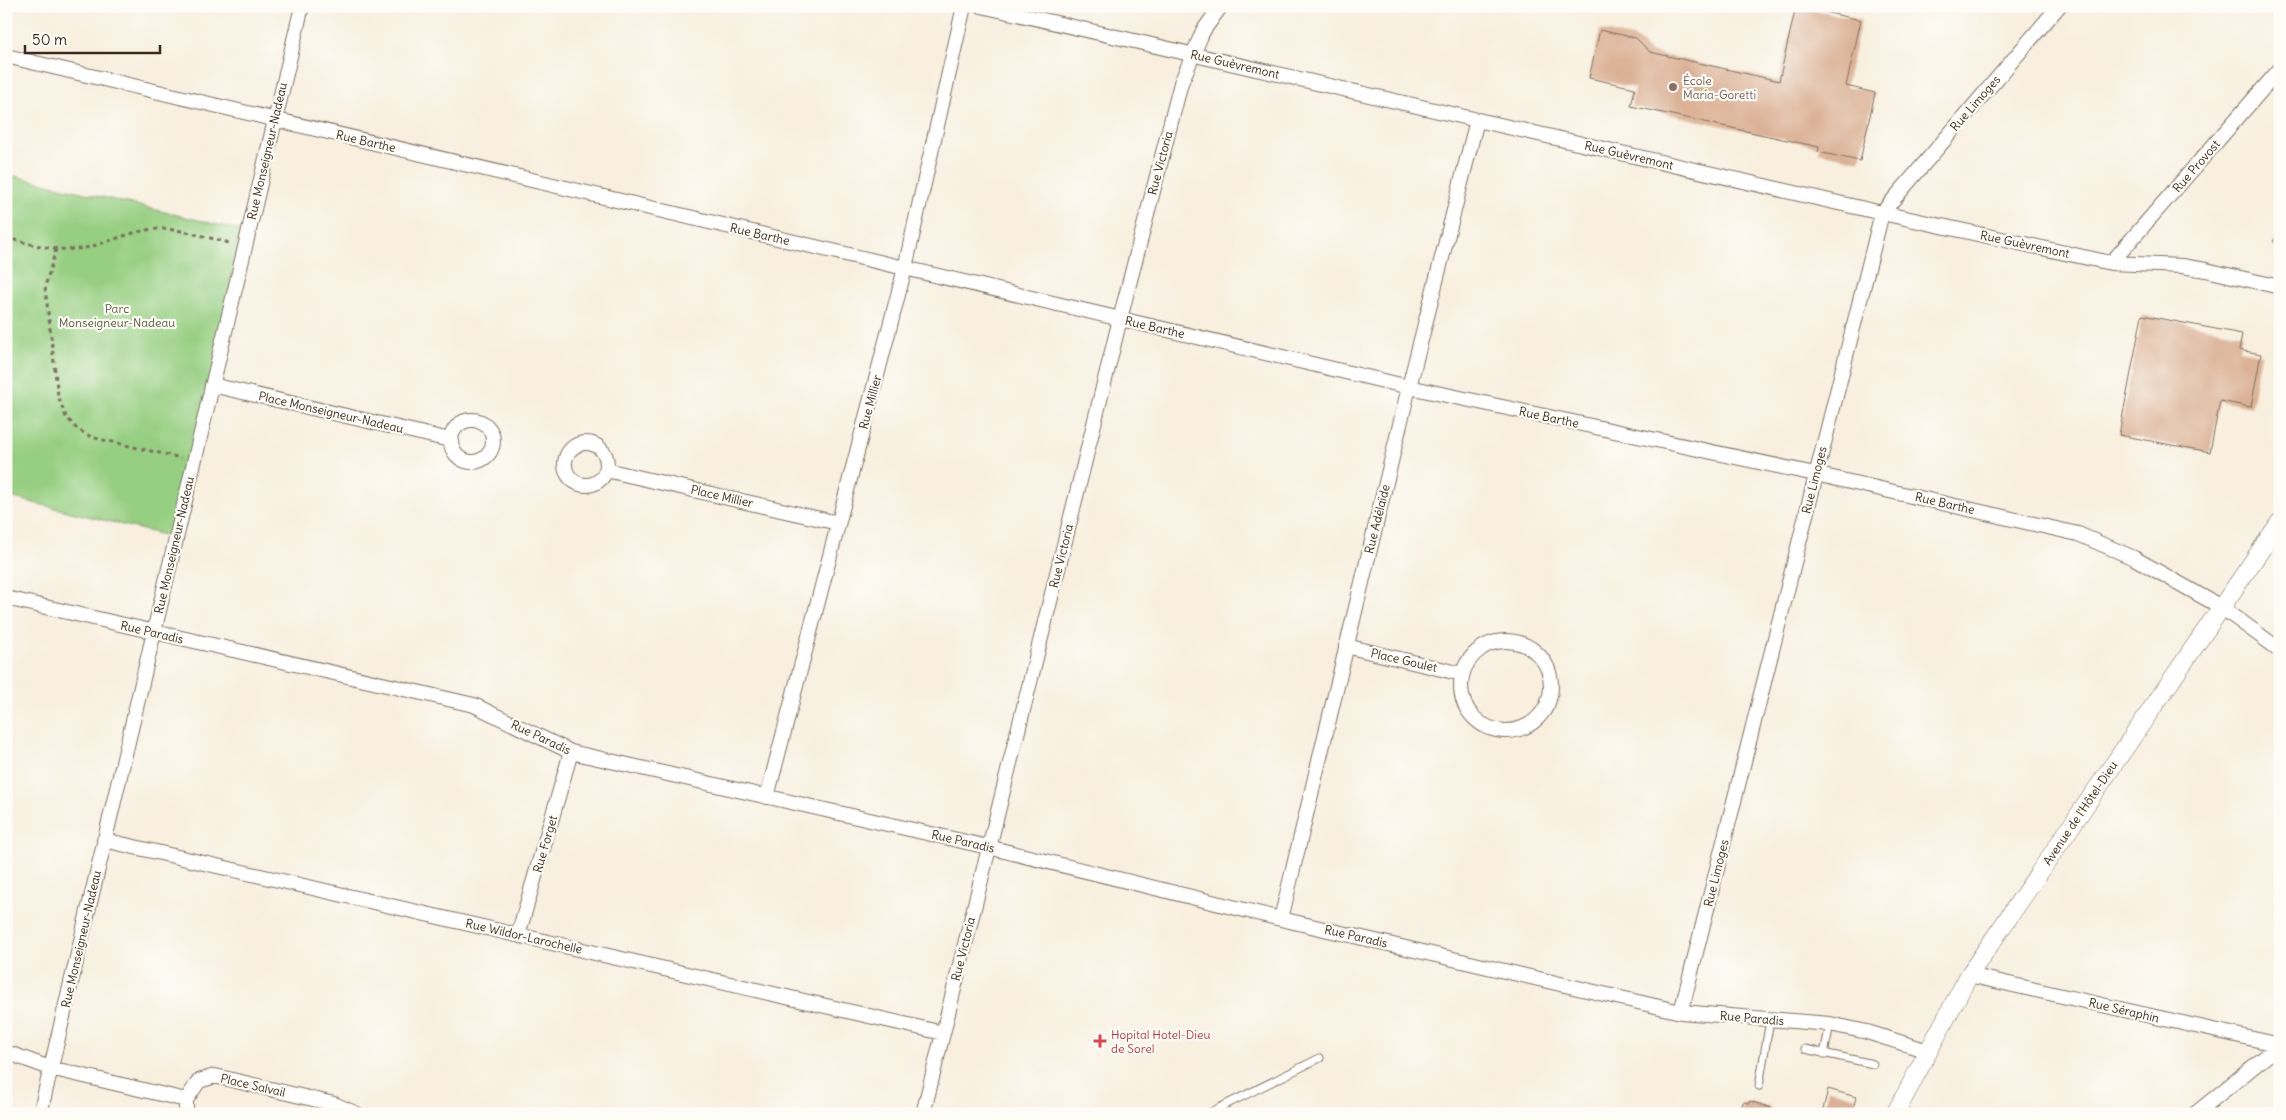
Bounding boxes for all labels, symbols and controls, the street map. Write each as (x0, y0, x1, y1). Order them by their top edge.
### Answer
scale bar (25, 22, 160, 54)
text: 50 m (32, 30, 67, 49)
street label: Rue Guèvremont (1189, 46, 1281, 82)
street label: Rue Limoges (1947, 72, 2003, 134)
place label: École Maria-Goretti (1683, 73, 1756, 102)
street label: Rue Monseigneur-Nadeau (244, 81, 290, 221)
marker: École Maria-Goretti (1667, 81, 1679, 93)
street label: Rue Barthe (335, 127, 397, 155)
street label: Rue Victoria (1144, 129, 1176, 197)
street label: Rue Guèvremont (1583, 137, 1675, 173)
street label: Rue Provost (2169, 137, 2223, 195)
street label: Rue Barthe (729, 220, 791, 248)
street label: Rue Guèvremont (1979, 227, 2071, 261)
park label: Parc Monseigneur-Nadeau (59, 301, 175, 330)
street label: Rue Barthe (1124, 313, 1186, 341)
street label: Rue Millier (856, 373, 884, 431)
street label: Place Monseigneur-Nadeau (257, 388, 405, 436)
street label: Rue Barthe (1518, 403, 1580, 431)
street label: Rue Limoges (1798, 445, 1830, 515)
street label: Rue Monseigneur-Nadeau (151, 475, 197, 615)
street label: Place Millier (689, 482, 755, 510)
street label: Rue Adélaïde (1361, 483, 1393, 555)
street label: Rue Barthe (1914, 489, 1976, 517)
street label: Rue Victoria (1046, 522, 1076, 590)
street label: Rue Paradis (119, 617, 185, 647)
street label: Place Goulet (1369, 645, 1439, 675)
street label: Rue Paradis (509, 717, 573, 757)
street label: Avenue de l'Hôtel-Dieu (2040, 758, 2120, 868)
street label: Rue Forget (530, 814, 560, 874)
street label: Rue Paradis (930, 826, 996, 856)
street label: Rue Limoges (1700, 838, 1732, 908)
street label: Rue Monseigneur-Nadeau (58, 869, 104, 1009)
street label: Rue Wildor-Larochelle (464, 915, 584, 957)
street label: Rue Victoria (948, 915, 978, 983)
street label: Rue Paradis (1323, 921, 1389, 951)
street label: Rue Séraphin (2087, 995, 2161, 1025)
street label: Rue Paradis (1719, 1008, 1785, 1028)
place label: Hopital Hotel-Dieu de Sorel (1111, 1027, 1210, 1056)
marker: Hopital Hotel-Dieu de Sorel (1093, 1034, 1107, 1048)
street label: Place Salvail (219, 1070, 287, 1100)

